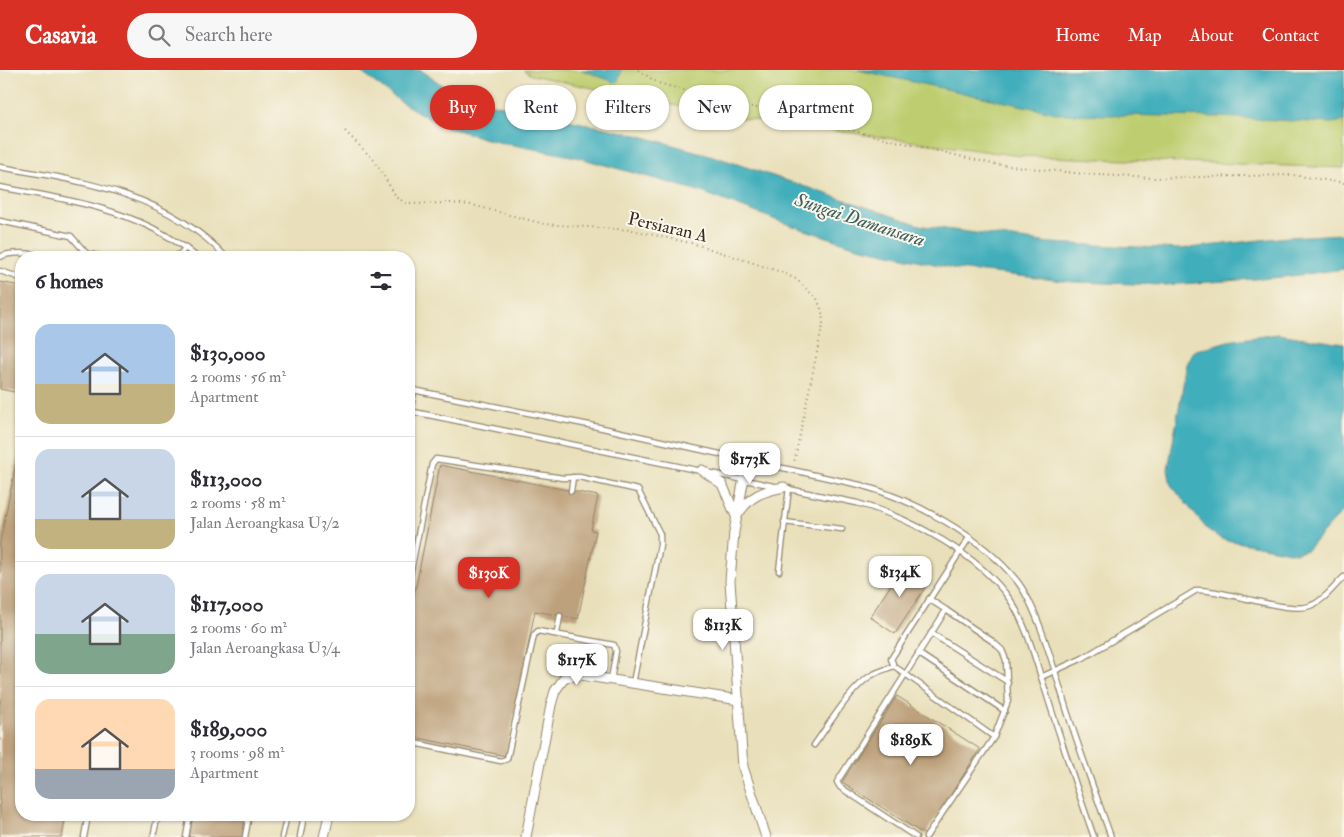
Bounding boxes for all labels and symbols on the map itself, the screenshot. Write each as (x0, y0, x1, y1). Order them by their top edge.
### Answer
water label: Sungai Damansara (791, 187, 928, 252)
street label: Persiaran A (626, 207, 711, 248)
pin: $173K (715, 442, 785, 485)
pin: $130K (454, 556, 524, 599)
pin: $134K (865, 556, 935, 598)
pin: $113K (688, 608, 758, 651)
pin: $117K (542, 644, 612, 686)
pin: $189K (876, 724, 946, 766)

